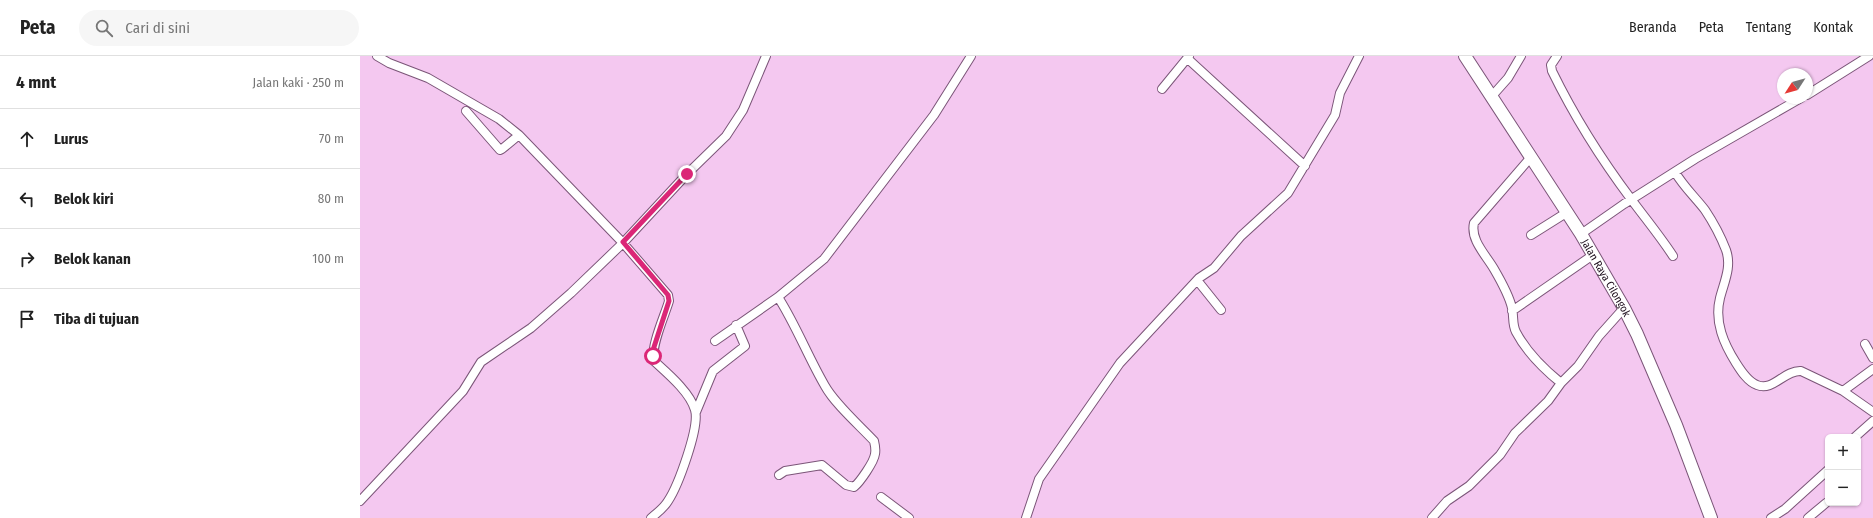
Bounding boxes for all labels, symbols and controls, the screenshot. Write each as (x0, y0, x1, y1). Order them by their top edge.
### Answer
search box (79, 10, 359, 46)
text: Peta (20, 16, 55, 39)
icon: search (93, 17, 115, 39)
text: Cari di sini (125, 19, 190, 37)
text: Beranda (1629, 19, 1677, 36)
text: Peta (1699, 19, 1724, 36)
text: Tentang (1746, 19, 1791, 36)
text: Kontak (1813, 19, 1853, 36)
north arrow (1777, 68, 1813, 104)
text: 4 mnt (16, 72, 56, 93)
text: Jalan kaki · 250 m (253, 75, 344, 90)
icon: ahead (16, 128, 38, 150)
text: Lurus (54, 130, 88, 148)
text: 70 m (319, 131, 344, 146)
route end (678, 165, 696, 183)
icon: left (16, 188, 38, 210)
text: Belok kiri (54, 190, 114, 208)
text: 80 m (318, 191, 344, 206)
street label: Jalan Raya Cilongok (1578, 237, 1634, 320)
icon: right (16, 248, 38, 270)
text: Belok kanan (54, 250, 131, 268)
text: 100 m (312, 251, 344, 266)
icon: arrive (16, 308, 38, 330)
text: Tiba di tujuan (54, 310, 139, 328)
route start (644, 347, 662, 365)
map controls (1825, 434, 1861, 506)
button: + (1825, 434, 1861, 470)
button: − (1825, 470, 1861, 506)

